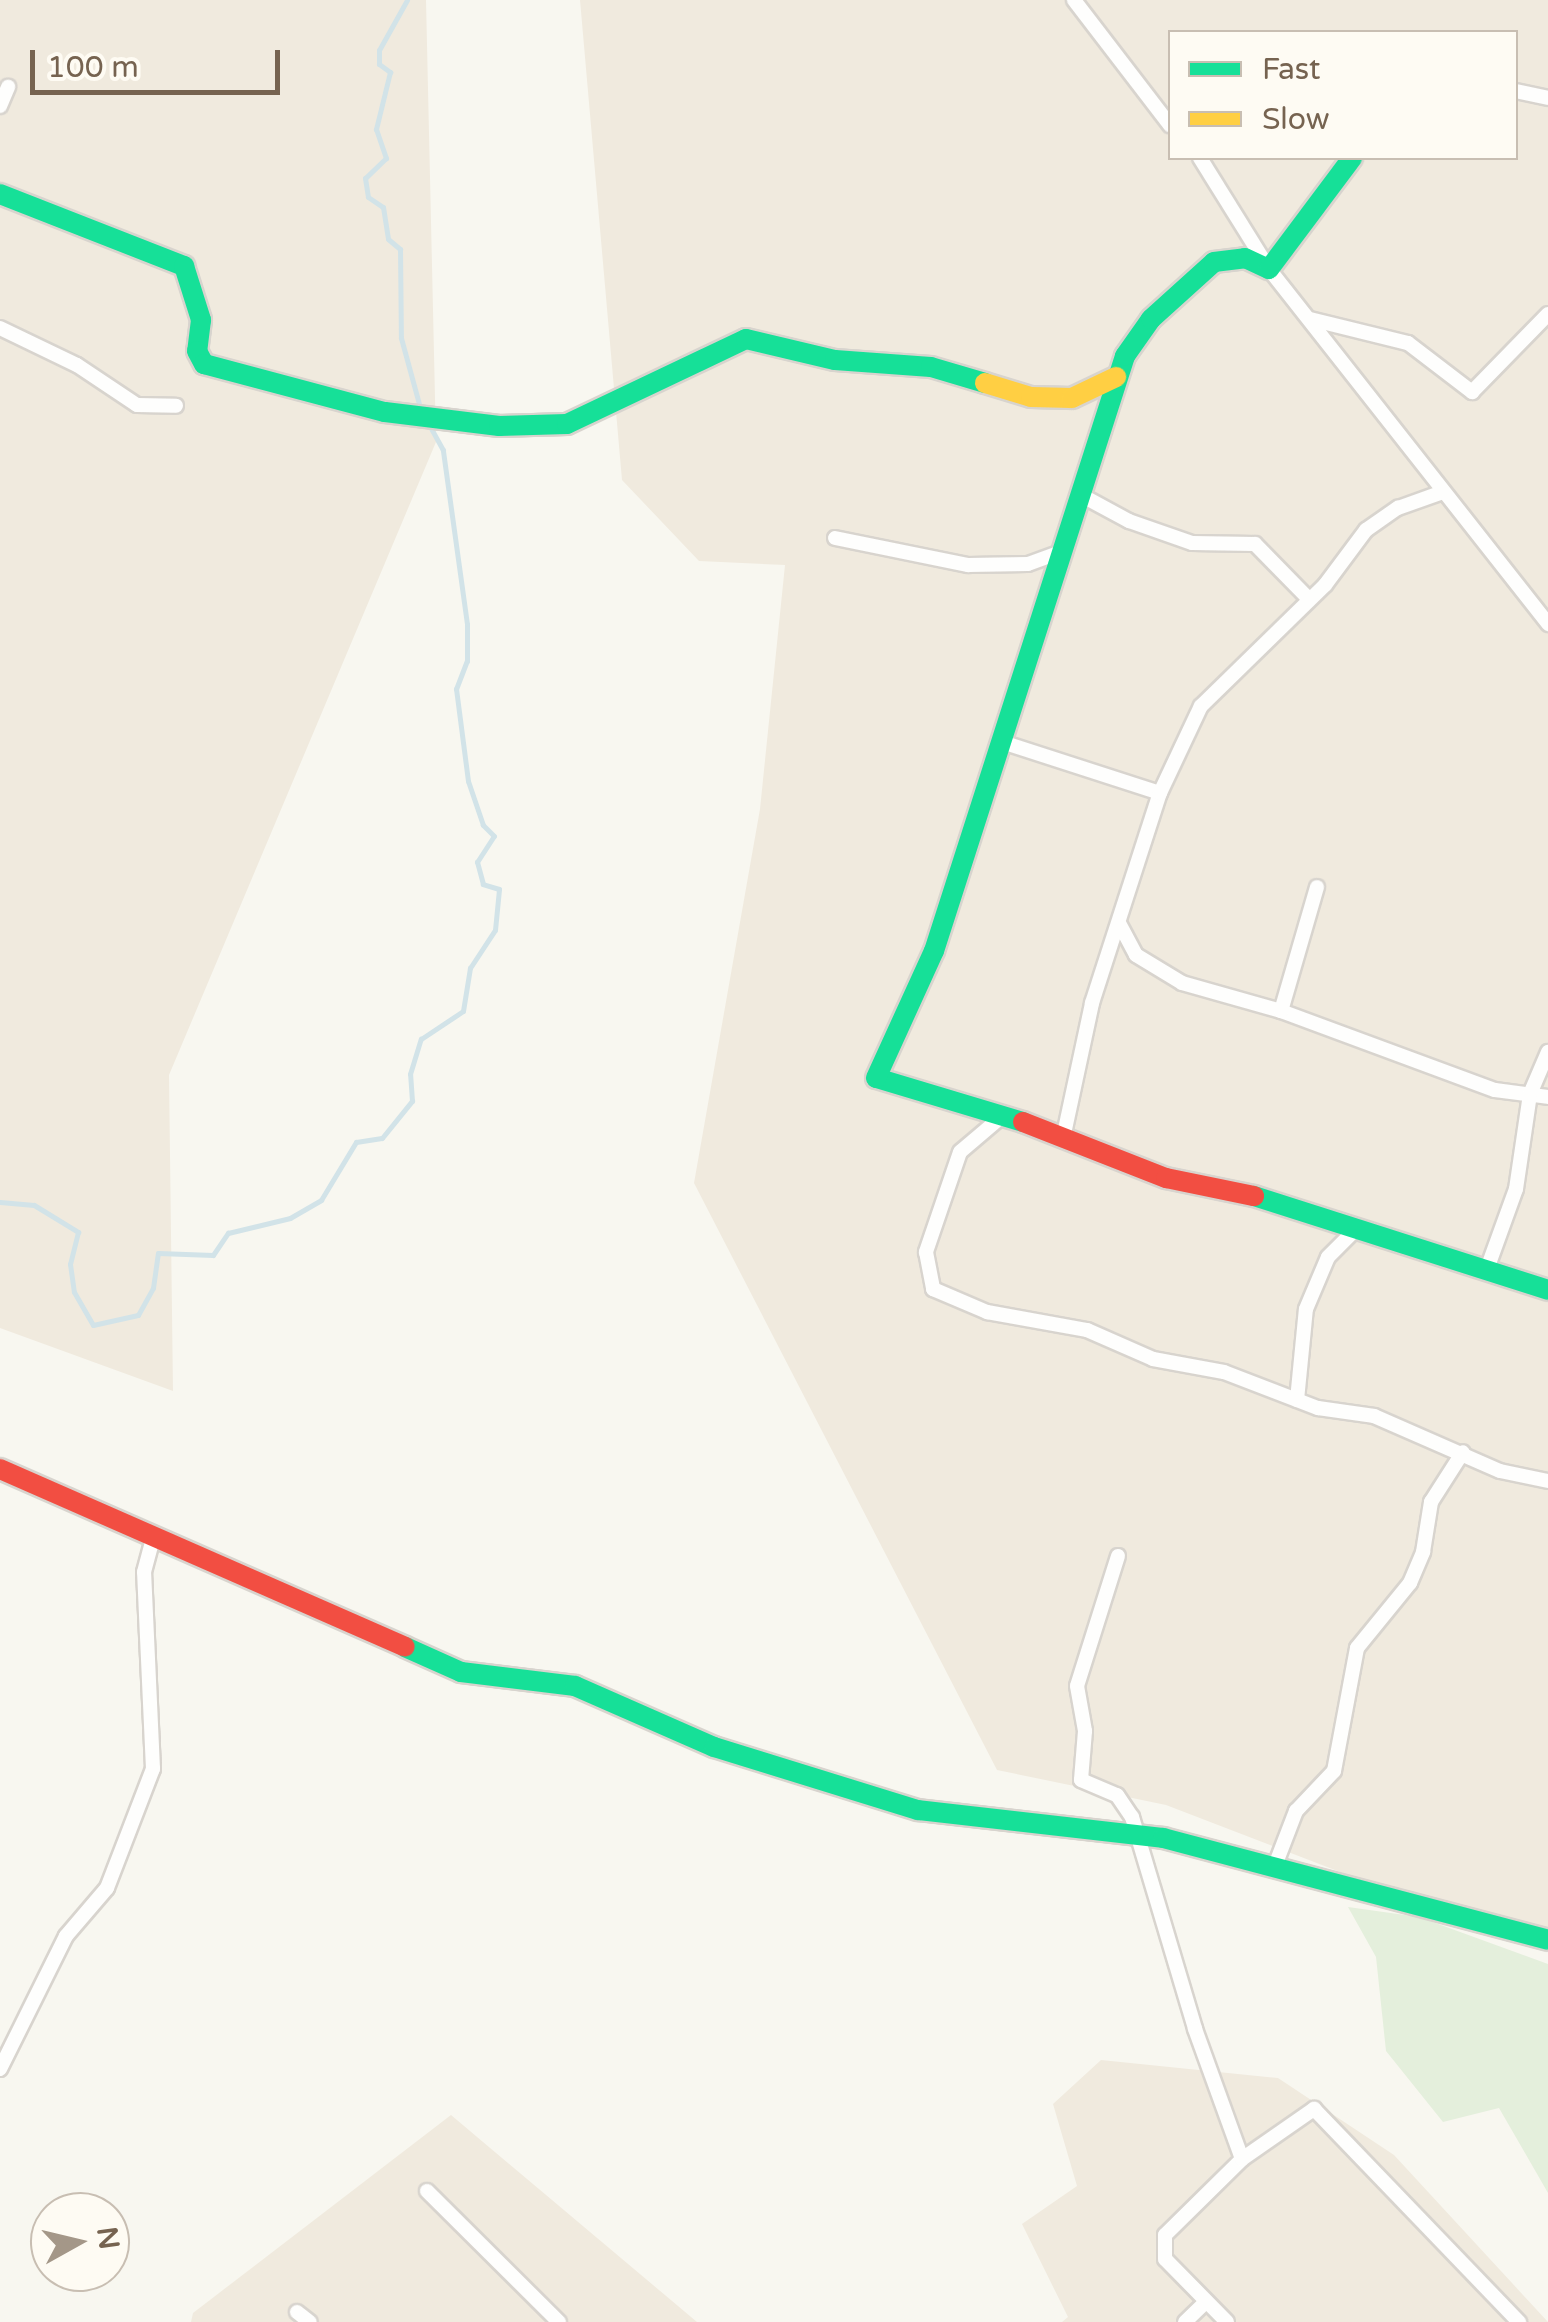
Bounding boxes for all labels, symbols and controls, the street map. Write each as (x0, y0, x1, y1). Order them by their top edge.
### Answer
scale bar (35, 30, 285, 92)
legend (1168, 30, 1518, 160)
text: 100 m (47, 49, 139, 86)
text: Fast (1262, 51, 1321, 88)
text: Slow (1262, 101, 1330, 138)
north arrow (30, 2192, 130, 2292)
text: N (89, 2225, 126, 2252)

